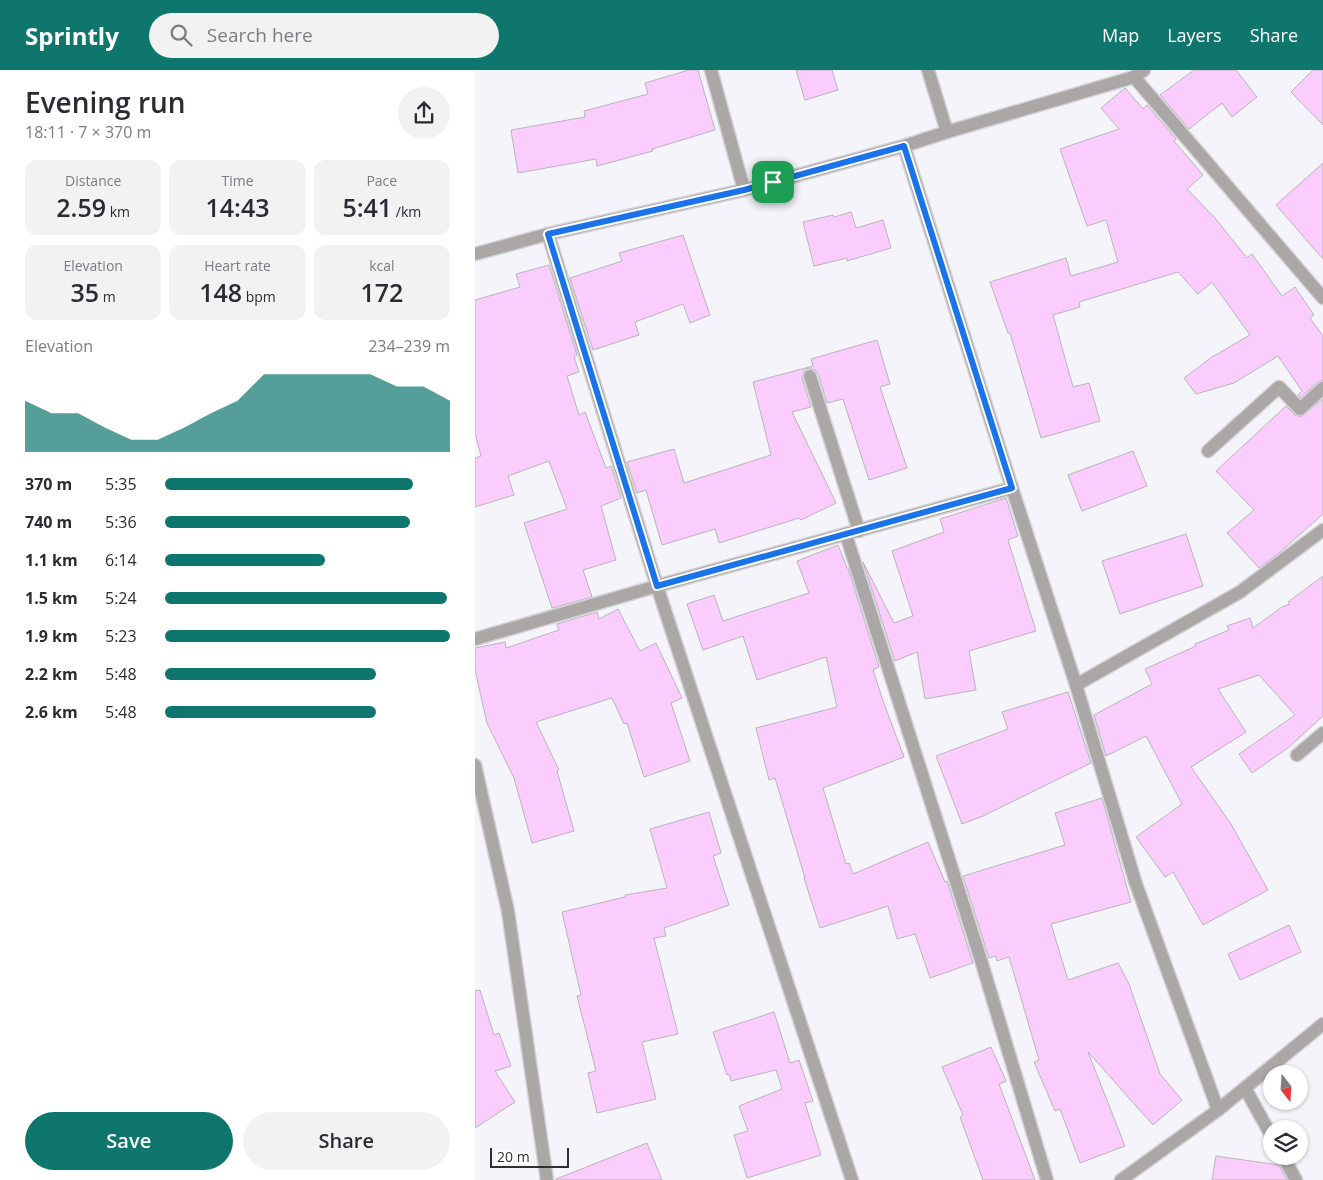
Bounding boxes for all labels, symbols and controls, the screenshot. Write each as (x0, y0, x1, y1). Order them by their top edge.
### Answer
search box (149, 13, 499, 58)
text: Sprintly (25, 19, 119, 52)
icon: search (167, 21, 195, 49)
text: Search here (207, 22, 313, 48)
text: Map (1102, 23, 1139, 47)
text: Layers (1167, 23, 1222, 47)
text: Share (1250, 23, 1298, 47)
text: Evening run (25, 83, 186, 121)
button: share (398, 87, 450, 139)
text: 18:11 · 7 × 370 m (25, 121, 151, 143)
pin (752, 161, 794, 203)
icon: arrive (759, 168, 787, 196)
text: Distance (65, 171, 121, 190)
text: Time (221, 171, 254, 190)
text: Pace (366, 171, 397, 190)
text: 2.59 (56, 190, 106, 224)
text: 14:43 (205, 190, 270, 224)
text: 5:41 (342, 190, 392, 224)
text: km (106, 202, 130, 221)
text: /km (392, 202, 421, 221)
text: Elevation (63, 256, 123, 275)
text: Heart rate (204, 256, 271, 275)
text: kcal (369, 256, 395, 275)
text: 35 (71, 275, 99, 309)
text: 148 (199, 275, 242, 309)
text: 172 (360, 275, 403, 309)
text: m (99, 287, 116, 306)
text: bpm (242, 287, 276, 306)
text: Elevation (25, 335, 93, 357)
text: 234–239 m (368, 335, 450, 357)
text: 370 m (25, 473, 72, 495)
text: 5:35 (105, 473, 137, 495)
text: 740 m (25, 511, 72, 533)
text: 5:36 (105, 511, 137, 533)
text: 1.1 km (25, 549, 78, 571)
text: 6:14 (105, 549, 137, 571)
text: 1.5 km (25, 587, 78, 609)
text: 5:24 (105, 587, 137, 609)
text: 1.9 km (25, 625, 78, 647)
text: 5:23 (105, 625, 137, 647)
text: 2.2 km (25, 663, 78, 685)
text: 5:48 (105, 663, 137, 685)
text: 2.6 km (25, 701, 78, 723)
text: 5:48 (105, 701, 137, 723)
north arrow (1263, 1065, 1307, 1110)
map controls (1263, 1065, 1308, 1165)
button: Save (25, 1112, 233, 1170)
button: Share (243, 1112, 450, 1170)
button: layers (1263, 1120, 1308, 1165)
scale bar (490, 1145, 569, 1168)
text: 20 m (497, 1147, 530, 1166)

